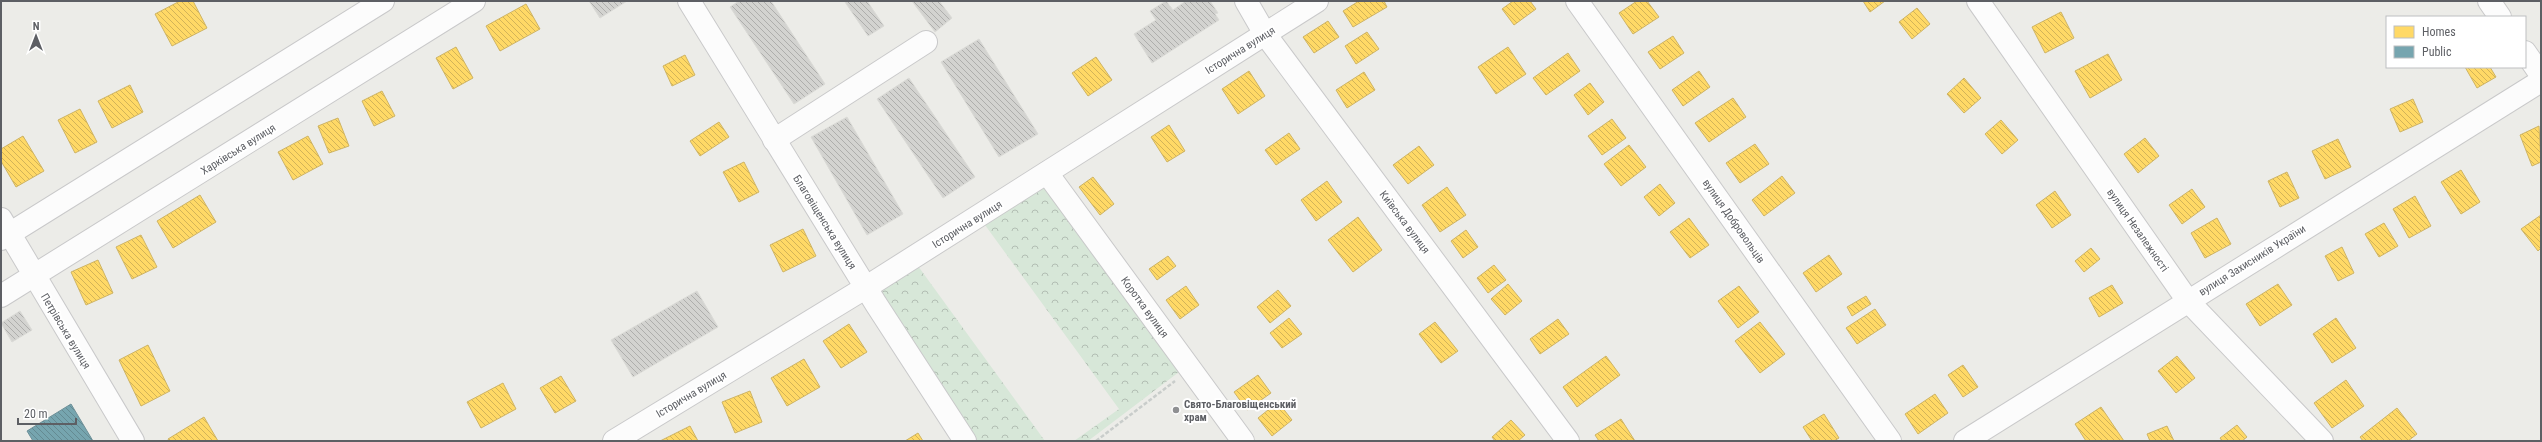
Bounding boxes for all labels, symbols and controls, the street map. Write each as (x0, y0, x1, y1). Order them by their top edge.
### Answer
north arrow (16, 16, 56, 56)
legend (2386, 16, 2526, 68)
text: N (33, 20, 40, 33)
street label: Історична вулиця (1203, 24, 1278, 77)
text: Homes (2422, 25, 2456, 39)
text: Public (2422, 45, 2452, 59)
street label: Харківська вулиця (198, 121, 278, 178)
street label: Благовіщенська вулиця (790, 173, 859, 272)
street label: вулиця Добровольців (1700, 177, 1767, 266)
street label: вулиця Незалежності (2104, 186, 2171, 274)
street label: Київська вулиця (1377, 188, 1432, 256)
street label: Історична вулиця (930, 198, 1005, 251)
street label: вулиця Захисників України (2196, 222, 2308, 299)
street label: Коротка вулиця (1118, 274, 1171, 340)
street label: Петрівська вулиця (38, 291, 93, 371)
street label: Історична вулиця (654, 368, 729, 421)
place label: Свято-Благовіщенський храм (1184, 398, 1296, 424)
scale bar (18, 400, 76, 426)
marker: Свято-Благовіщенський храм (1171, 405, 1181, 415)
text: 20 m (24, 407, 48, 421)

